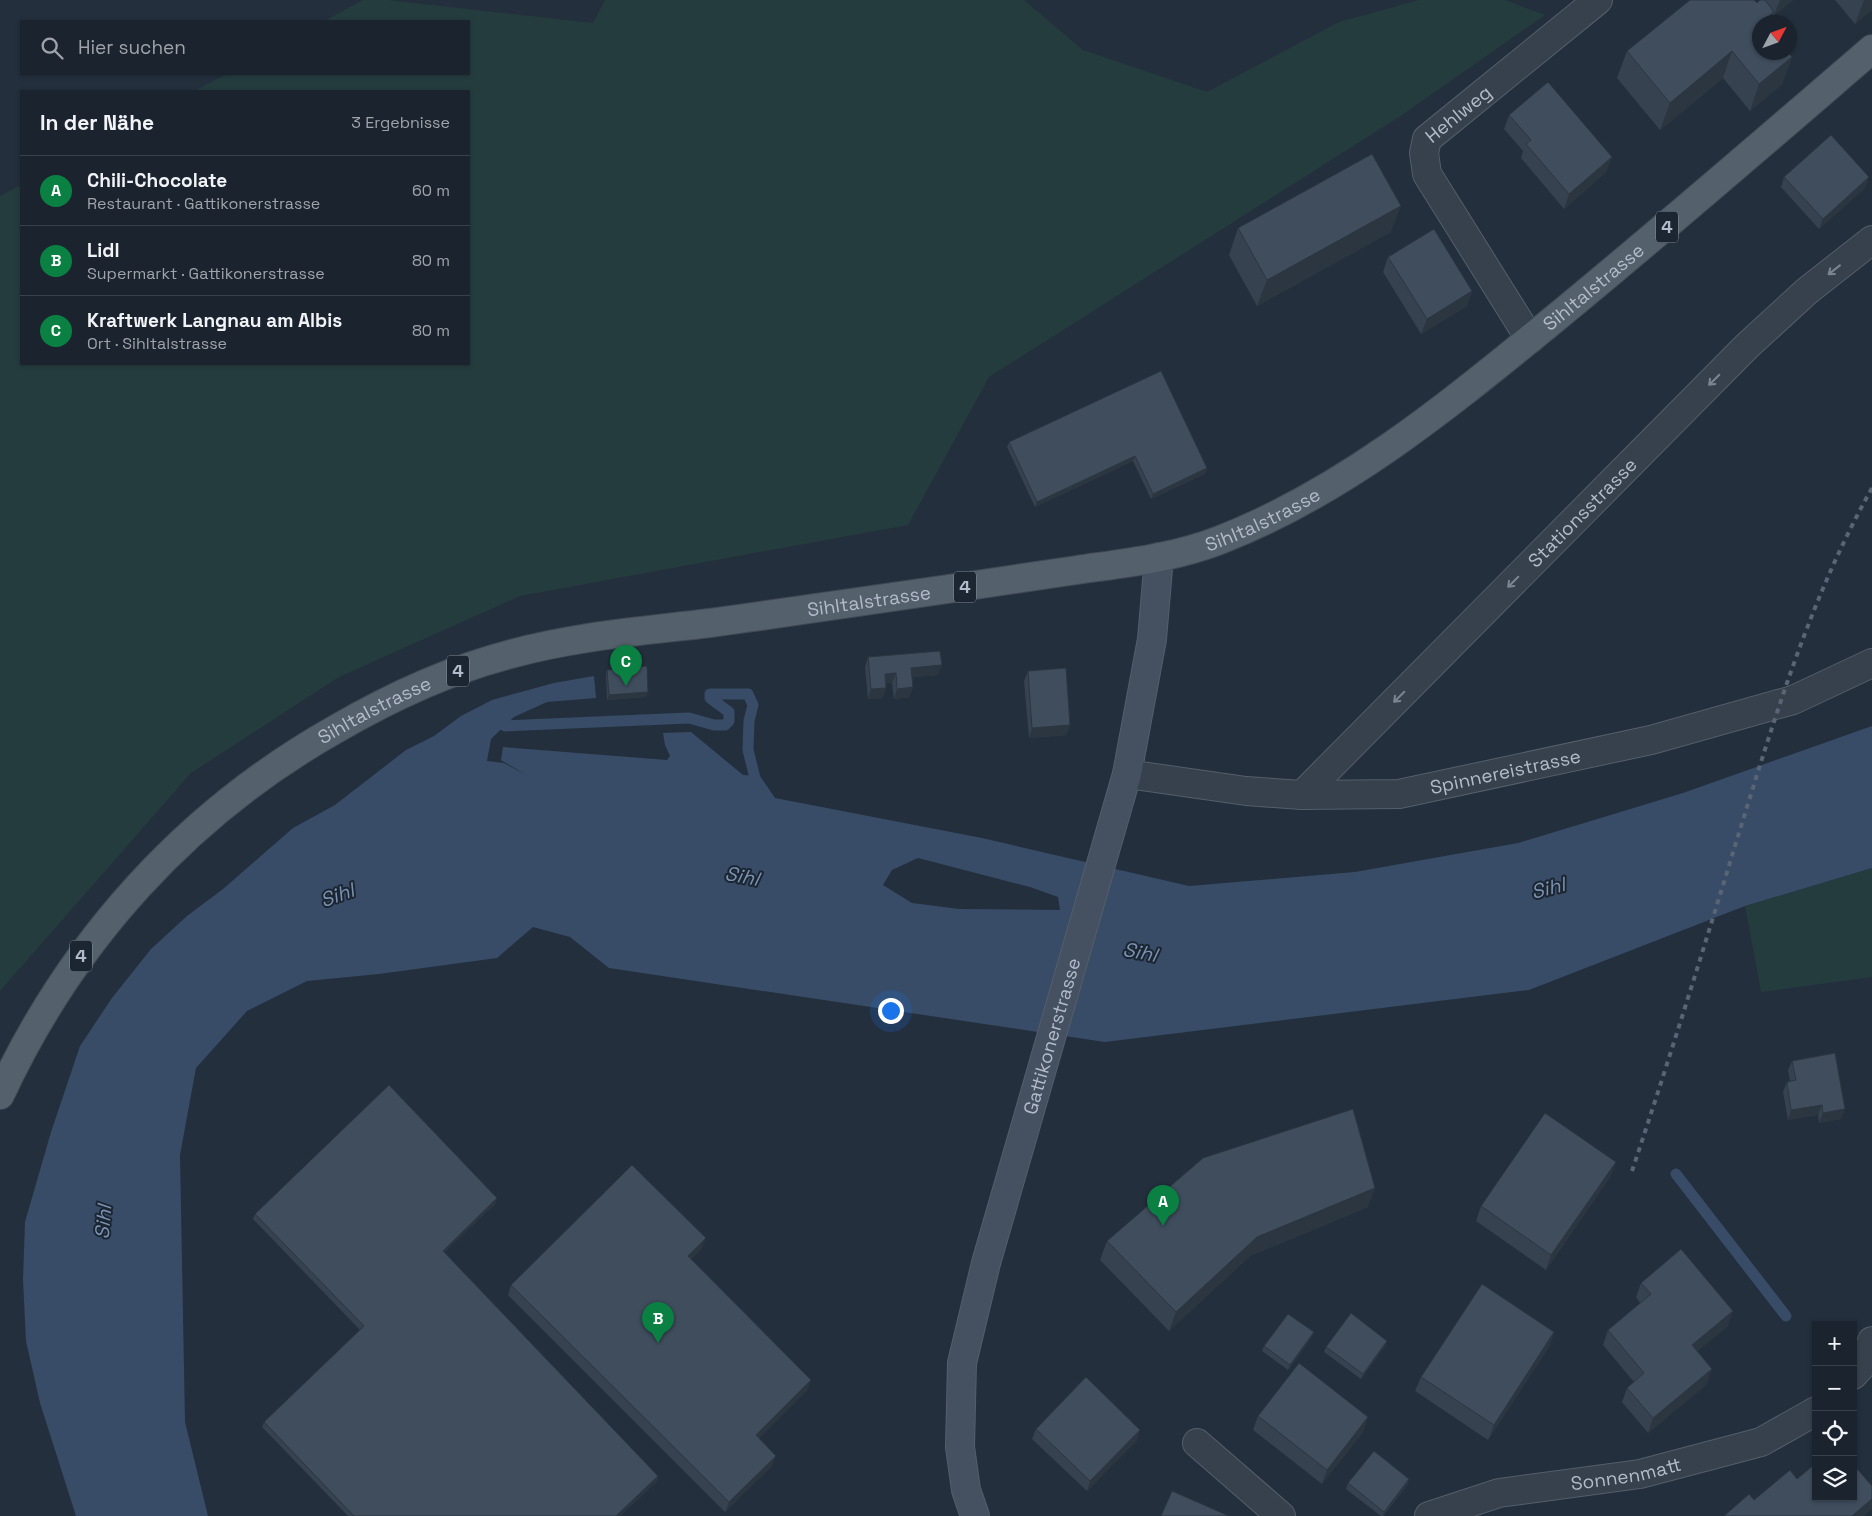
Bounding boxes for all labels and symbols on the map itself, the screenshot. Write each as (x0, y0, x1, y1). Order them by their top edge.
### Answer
north arrow (1752, 15, 1797, 60)
street label: Hehlweg (1420, 80, 1497, 149)
road number: 4 (1656, 212, 1678, 242)
street label: Sihltalstrasse (1538, 238, 1649, 336)
one-way arrow (1827, 265, 1840, 276)
one-way arrow (1708, 374, 1720, 386)
street label: Stationsstrasse (1523, 452, 1642, 573)
street label: Sihltalstrasse (1202, 482, 1325, 557)
road number: 4 (954, 572, 976, 602)
one-way arrow (1507, 576, 1519, 588)
street label: Sihltalstrasse (806, 580, 932, 622)
pin: C (610, 645, 642, 686)
road number: 4 (447, 656, 469, 686)
street label: Sihltalstrasse (313, 671, 435, 750)
one-way arrow (1393, 691, 1405, 703)
street label: Spinnereistrasse (1428, 743, 1583, 800)
water label: Sihl (723, 860, 763, 892)
water label: Sihl (1528, 871, 1570, 905)
water label: Sihl (316, 876, 360, 913)
water label: Sihl (1121, 936, 1161, 968)
road number: 4 (70, 940, 92, 971)
street label: Gattikonerstrasse (1017, 955, 1086, 1117)
your location (878, 998, 904, 1024)
pin: A (1147, 1185, 1179, 1226)
water label: Sihl (89, 1202, 118, 1240)
pin: B (642, 1302, 674, 1343)
street label: Sonnenmatt (1569, 1452, 1684, 1496)

